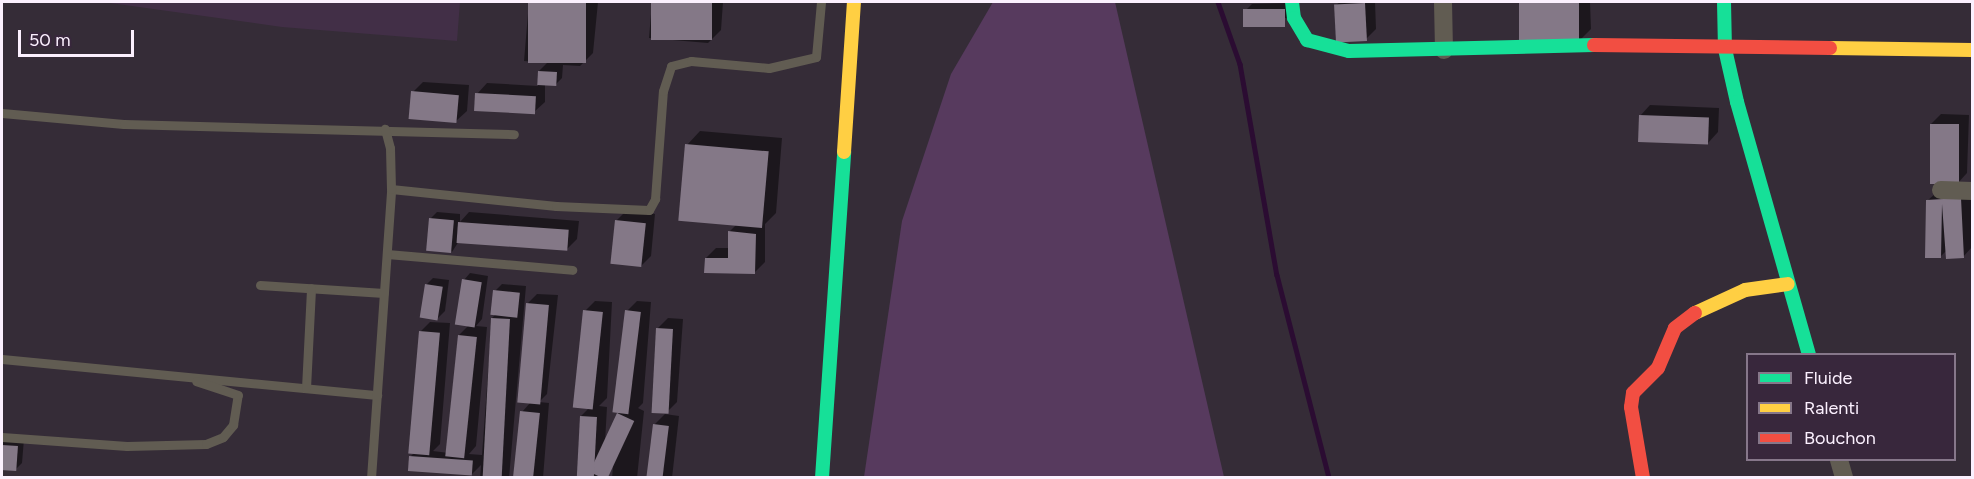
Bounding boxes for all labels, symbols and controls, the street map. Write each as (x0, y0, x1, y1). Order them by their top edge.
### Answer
scale bar (21, 18, 136, 56)
text: 50 m (29, 29, 71, 51)
legend (1746, 353, 1956, 461)
text: Fluide (1804, 367, 1852, 389)
text: Ralenti (1804, 397, 1859, 419)
text: Bouchon (1804, 427, 1876, 449)

